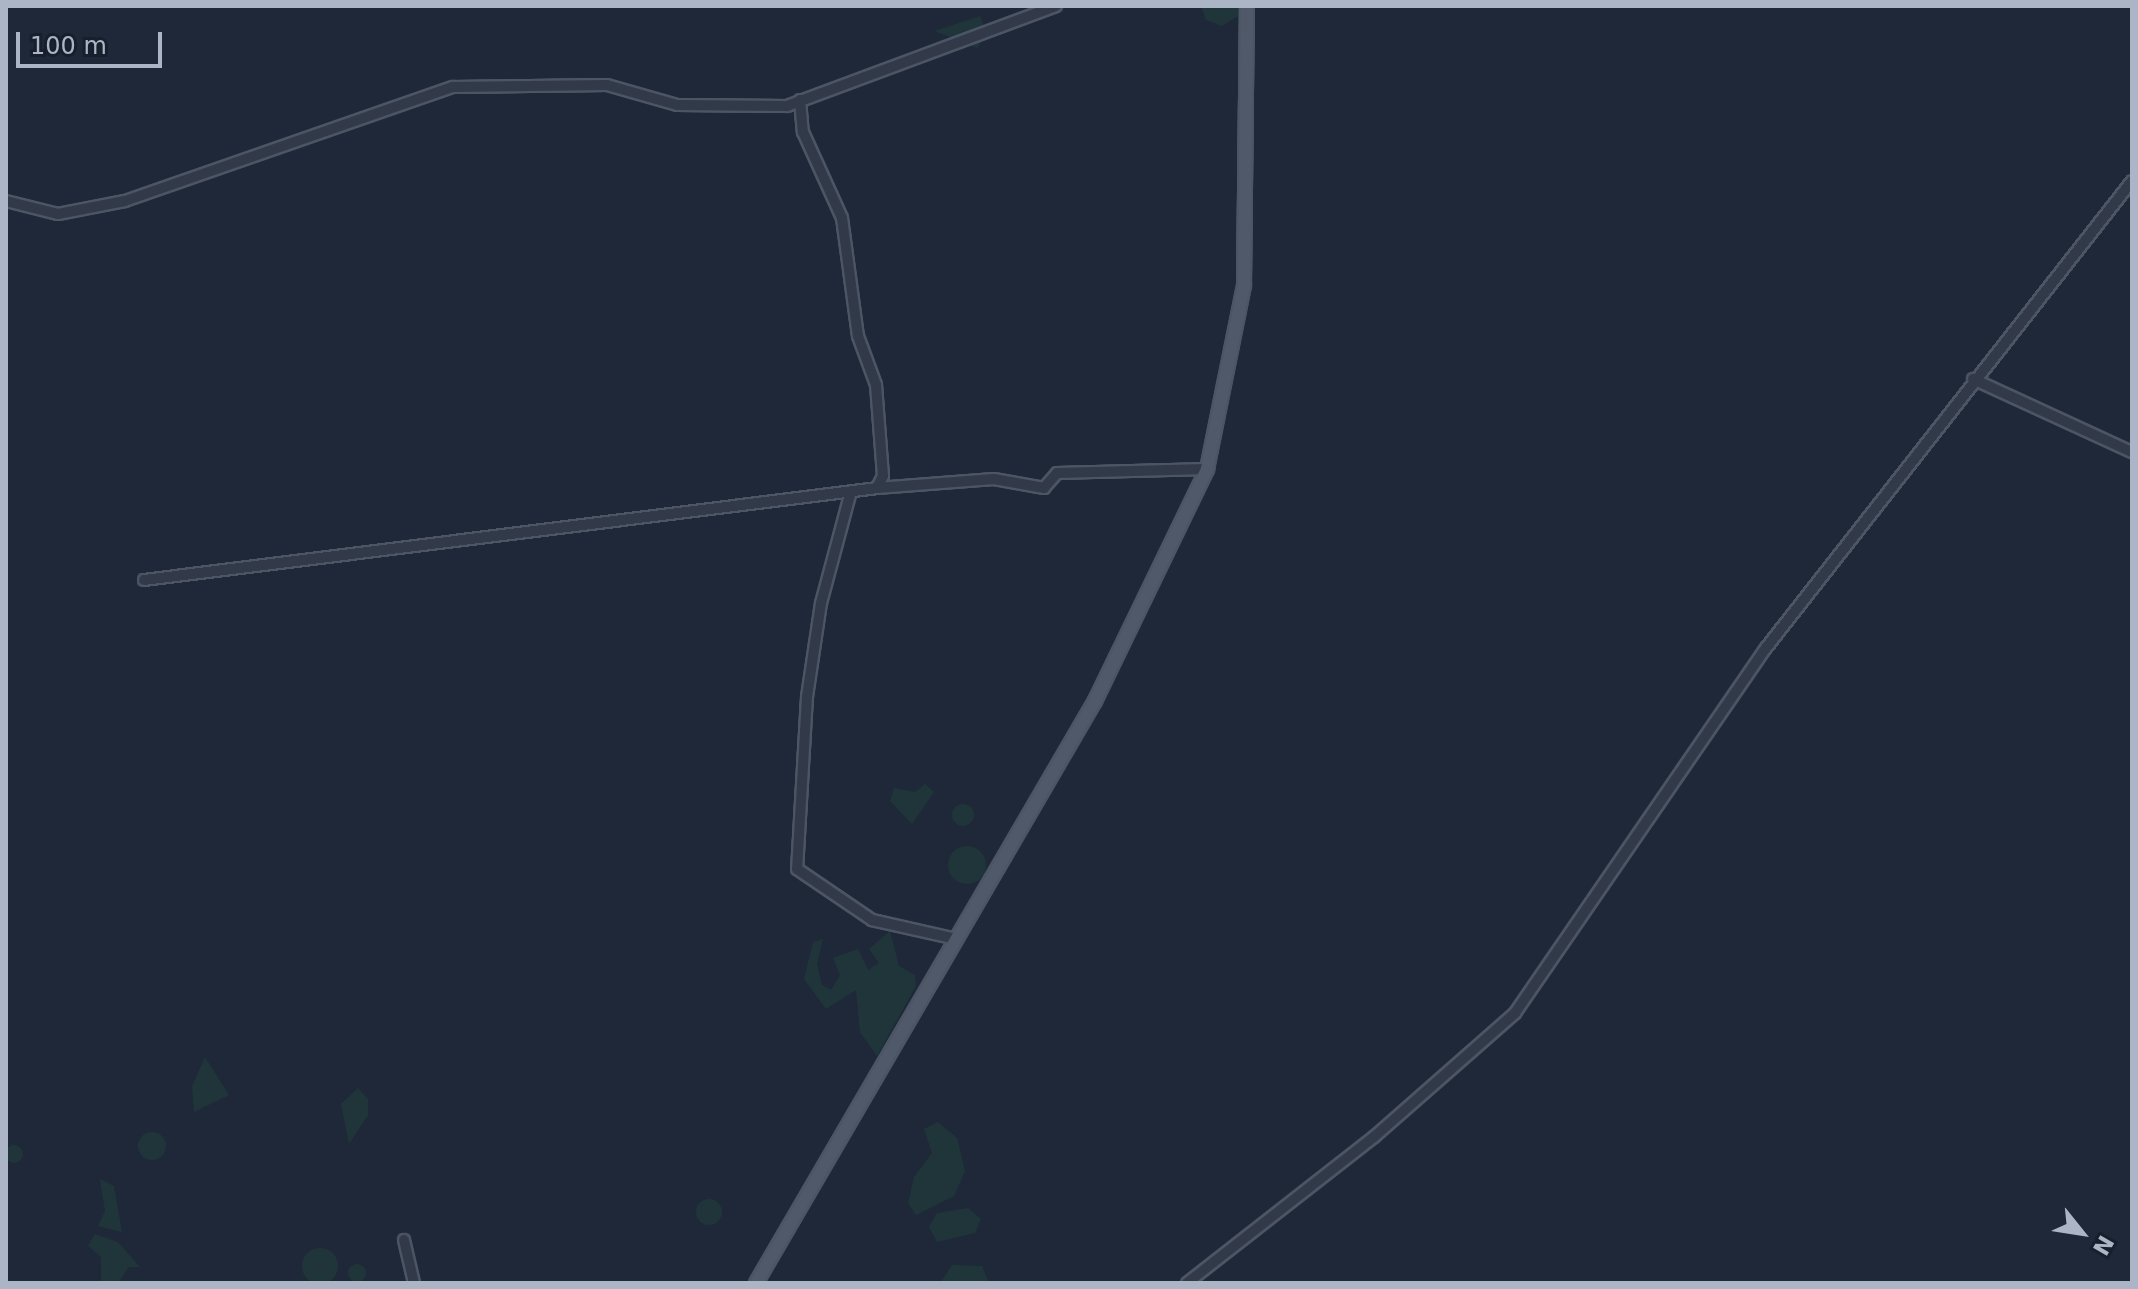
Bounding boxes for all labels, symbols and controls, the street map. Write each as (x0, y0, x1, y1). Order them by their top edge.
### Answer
scale bar (20, 16, 166, 66)
text: 100 m (30, 32, 107, 60)
north arrow (2042, 1193, 2122, 1273)
text: N (2088, 1231, 2119, 1259)

